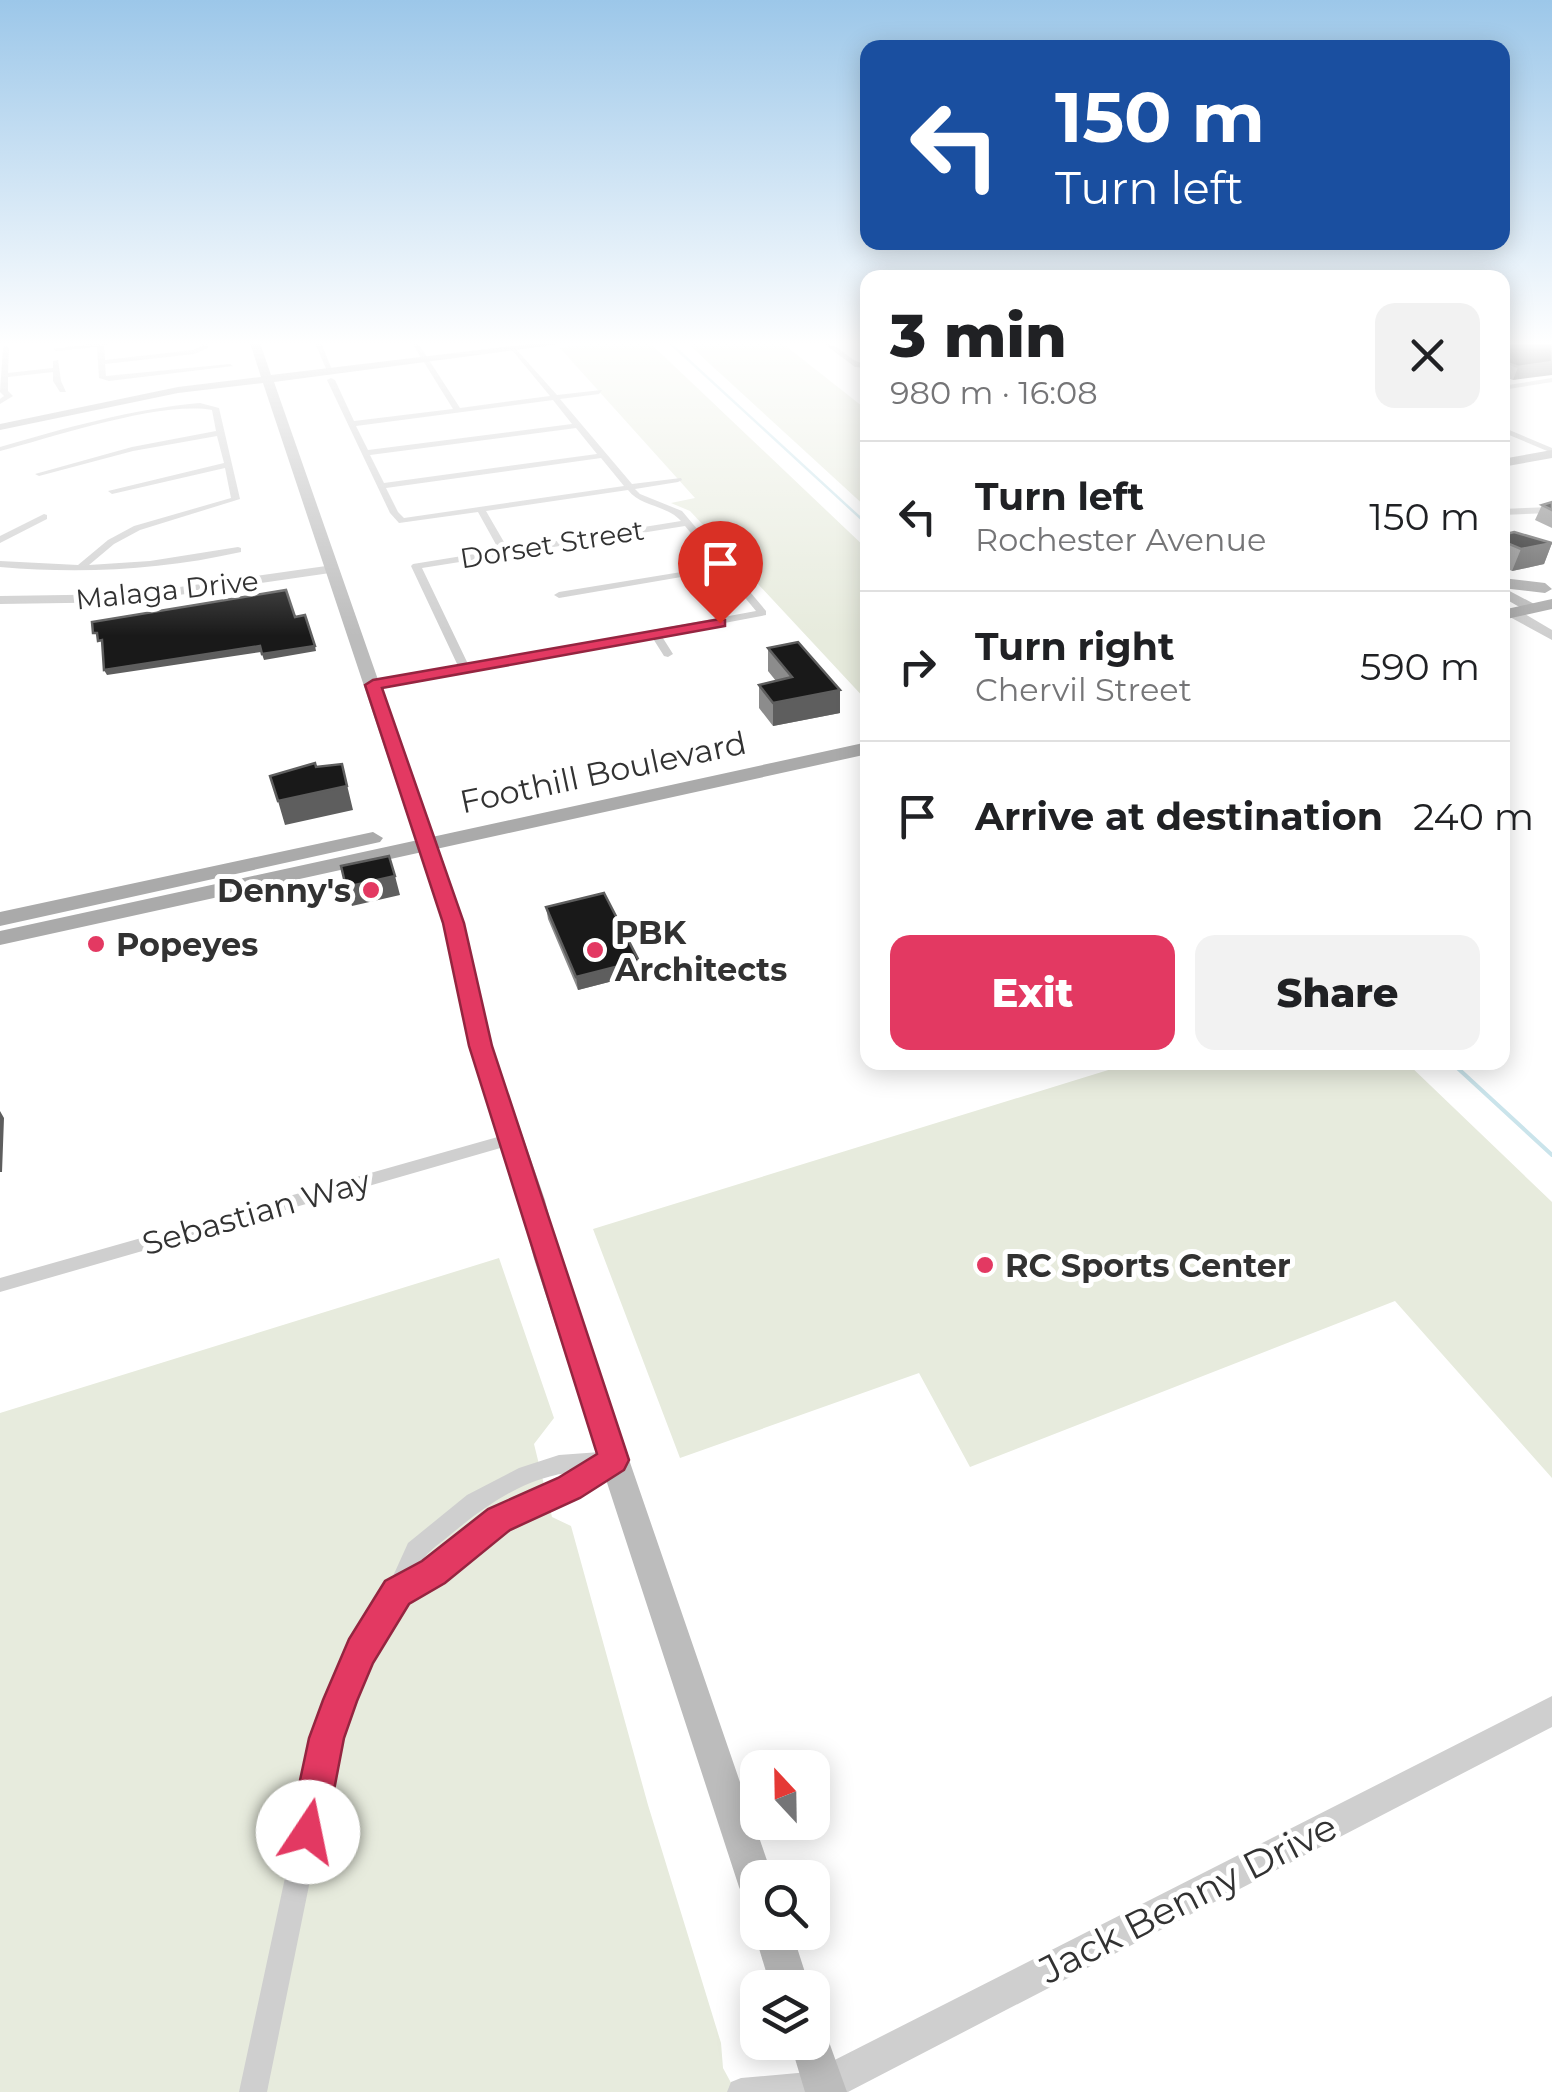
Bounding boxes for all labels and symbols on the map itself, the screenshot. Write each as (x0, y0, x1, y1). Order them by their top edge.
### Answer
street label: Dorset Street (458, 513, 646, 575)
pin (678, 521, 763, 624)
street label: Malaga Drive (74, 563, 260, 617)
street label: Foothill Boulevard (456, 723, 750, 821)
place label: Denny's (217, 871, 351, 910)
marker: Denny's (360, 879, 382, 901)
place label: PBK Architects (614, 913, 787, 989)
place label: Popeyes (116, 925, 258, 964)
marker: Popeyes (85, 933, 107, 955)
marker: PBK Architects (584, 939, 606, 961)
street label: Sebastian Way (138, 1161, 375, 1263)
place label: RC Sports Center (1005, 1246, 1291, 1285)
marker: RC Sports Center (974, 1254, 996, 1276)
north arrow (740, 1750, 830, 1840)
position arrow (256, 1780, 360, 1884)
street label: Jack Benny Drive (1031, 1803, 1345, 1994)

